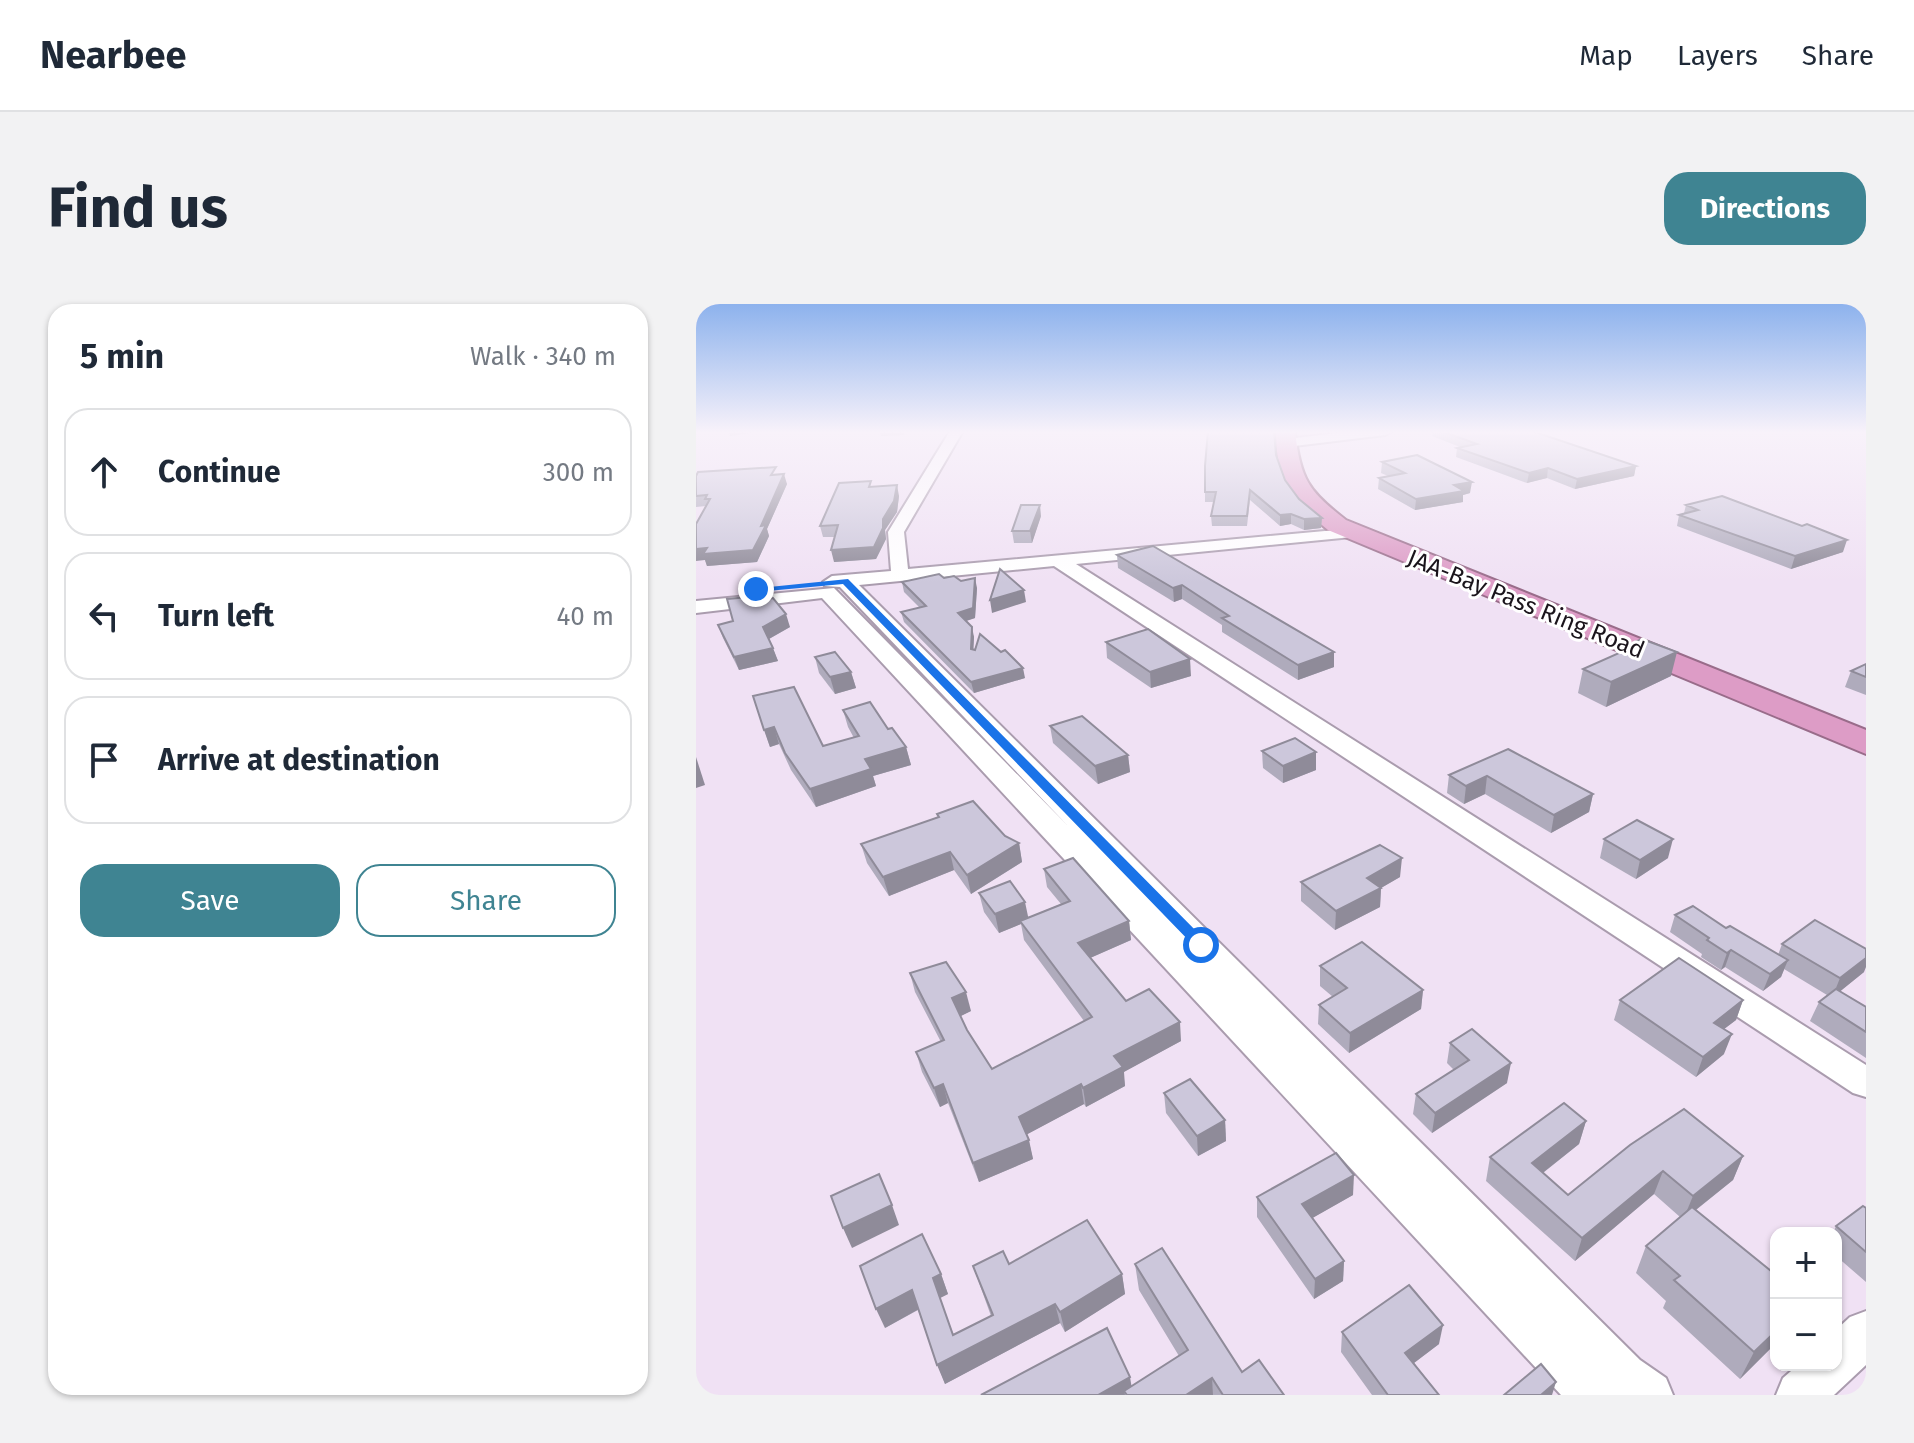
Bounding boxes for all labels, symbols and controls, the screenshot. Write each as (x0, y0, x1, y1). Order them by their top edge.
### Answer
text: Nearbee (40, 32, 187, 78)
text: Map (1579, 39, 1633, 72)
text: Layers (1677, 39, 1758, 72)
text: Share (1802, 39, 1874, 72)
button: Directions (1664, 172, 1866, 245)
text: Find us (48, 175, 228, 242)
text: 5 min (80, 336, 164, 377)
text: Walk · 340 m (470, 341, 616, 372)
icon: ahead (82, 450, 126, 494)
text: Continue (158, 454, 281, 490)
text: 300 m (543, 457, 614, 488)
street label: JAA-Bay Pass Ring Road (1403, 544, 1649, 664)
route end (738, 571, 774, 607)
icon: left (82, 594, 126, 638)
text: Turn left (158, 598, 274, 634)
text: 40 m (556, 601, 614, 632)
icon: arrive (82, 738, 126, 782)
text: Arrive at destination (158, 742, 440, 778)
button: Save (80, 864, 340, 937)
button: Share (356, 864, 616, 937)
route start (1183, 927, 1219, 963)
map controls (1770, 1227, 1842, 1371)
button: + (1770, 1227, 1842, 1299)
button: − (1770, 1299, 1842, 1371)

